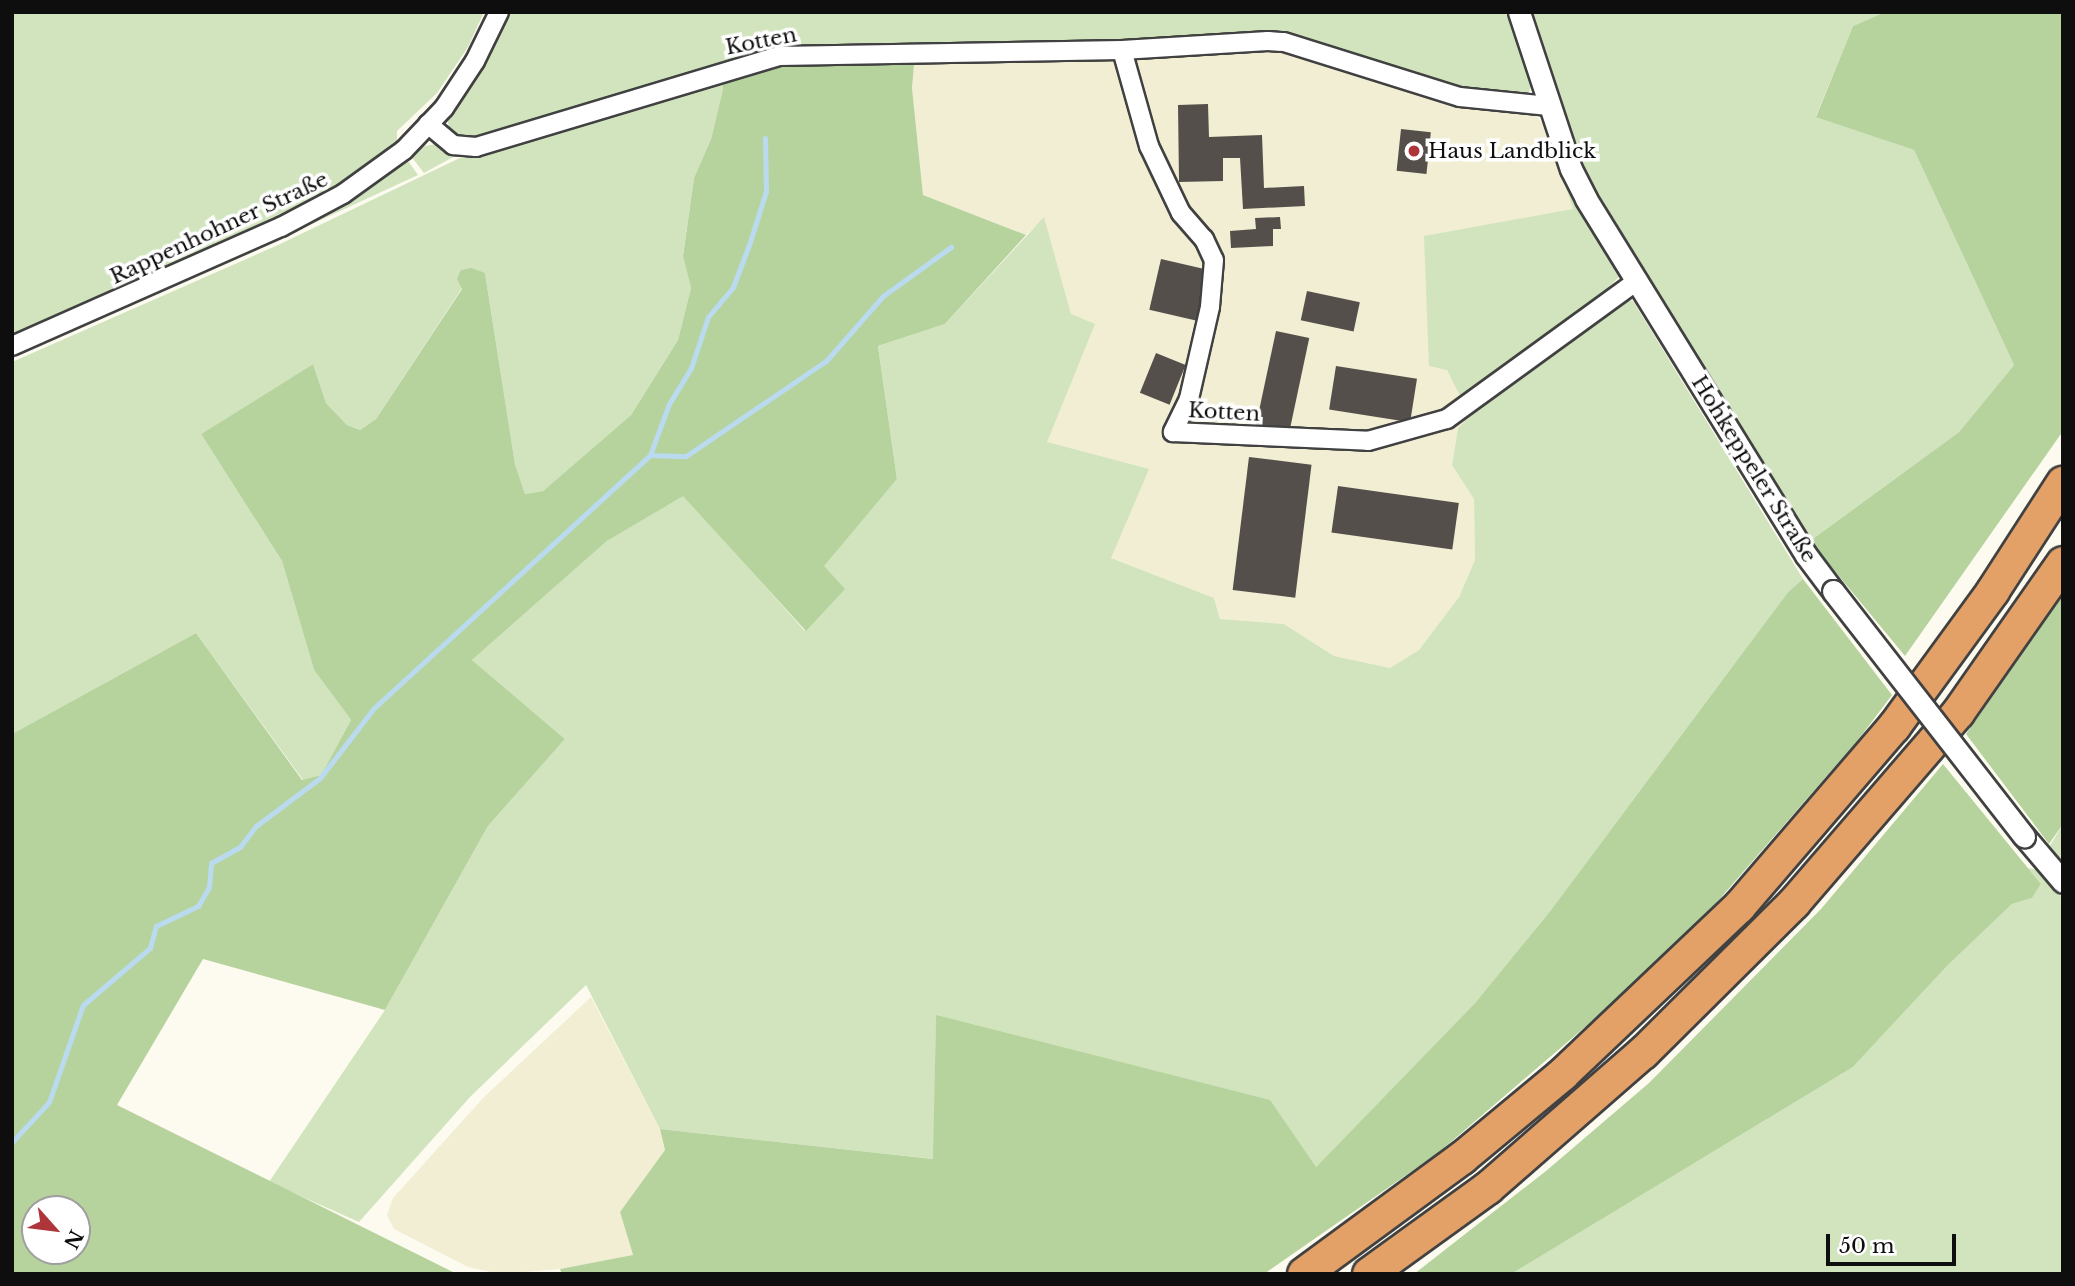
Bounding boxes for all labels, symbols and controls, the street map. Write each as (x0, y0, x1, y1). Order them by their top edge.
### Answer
street label: Kotten (723, 22, 799, 60)
place label: Haus Landblick (1428, 138, 1596, 164)
marker: Haus Landblick (1406, 143, 1422, 159)
street label: Rappenhohner Straße (106, 166, 332, 290)
street label: Hohkeppeler Straße (1686, 371, 1822, 567)
street label: Kotten (1187, 398, 1261, 426)
north arrow (21, 1195, 91, 1265)
scale bar (1830, 1220, 1960, 1264)
text: N (59, 1226, 88, 1252)
text: 50 m (1839, 1233, 1894, 1259)

